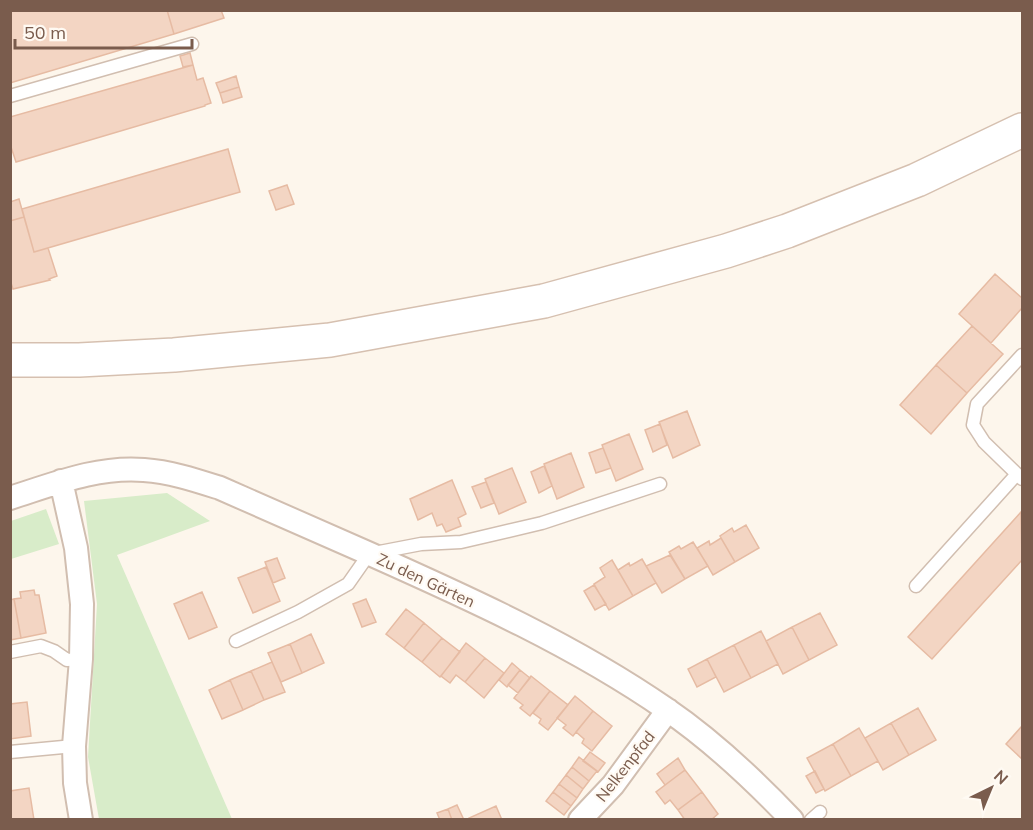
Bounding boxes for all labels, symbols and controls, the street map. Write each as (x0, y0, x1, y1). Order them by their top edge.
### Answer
scale bar (15, 12, 192, 50)
text: 50 m (24, 21, 66, 44)
street label: Zu den Gärten (374, 549, 478, 611)
street label: Nelkenpfad (591, 726, 659, 806)
north arrow (961, 758, 1021, 818)
text: N (990, 766, 1012, 788)

